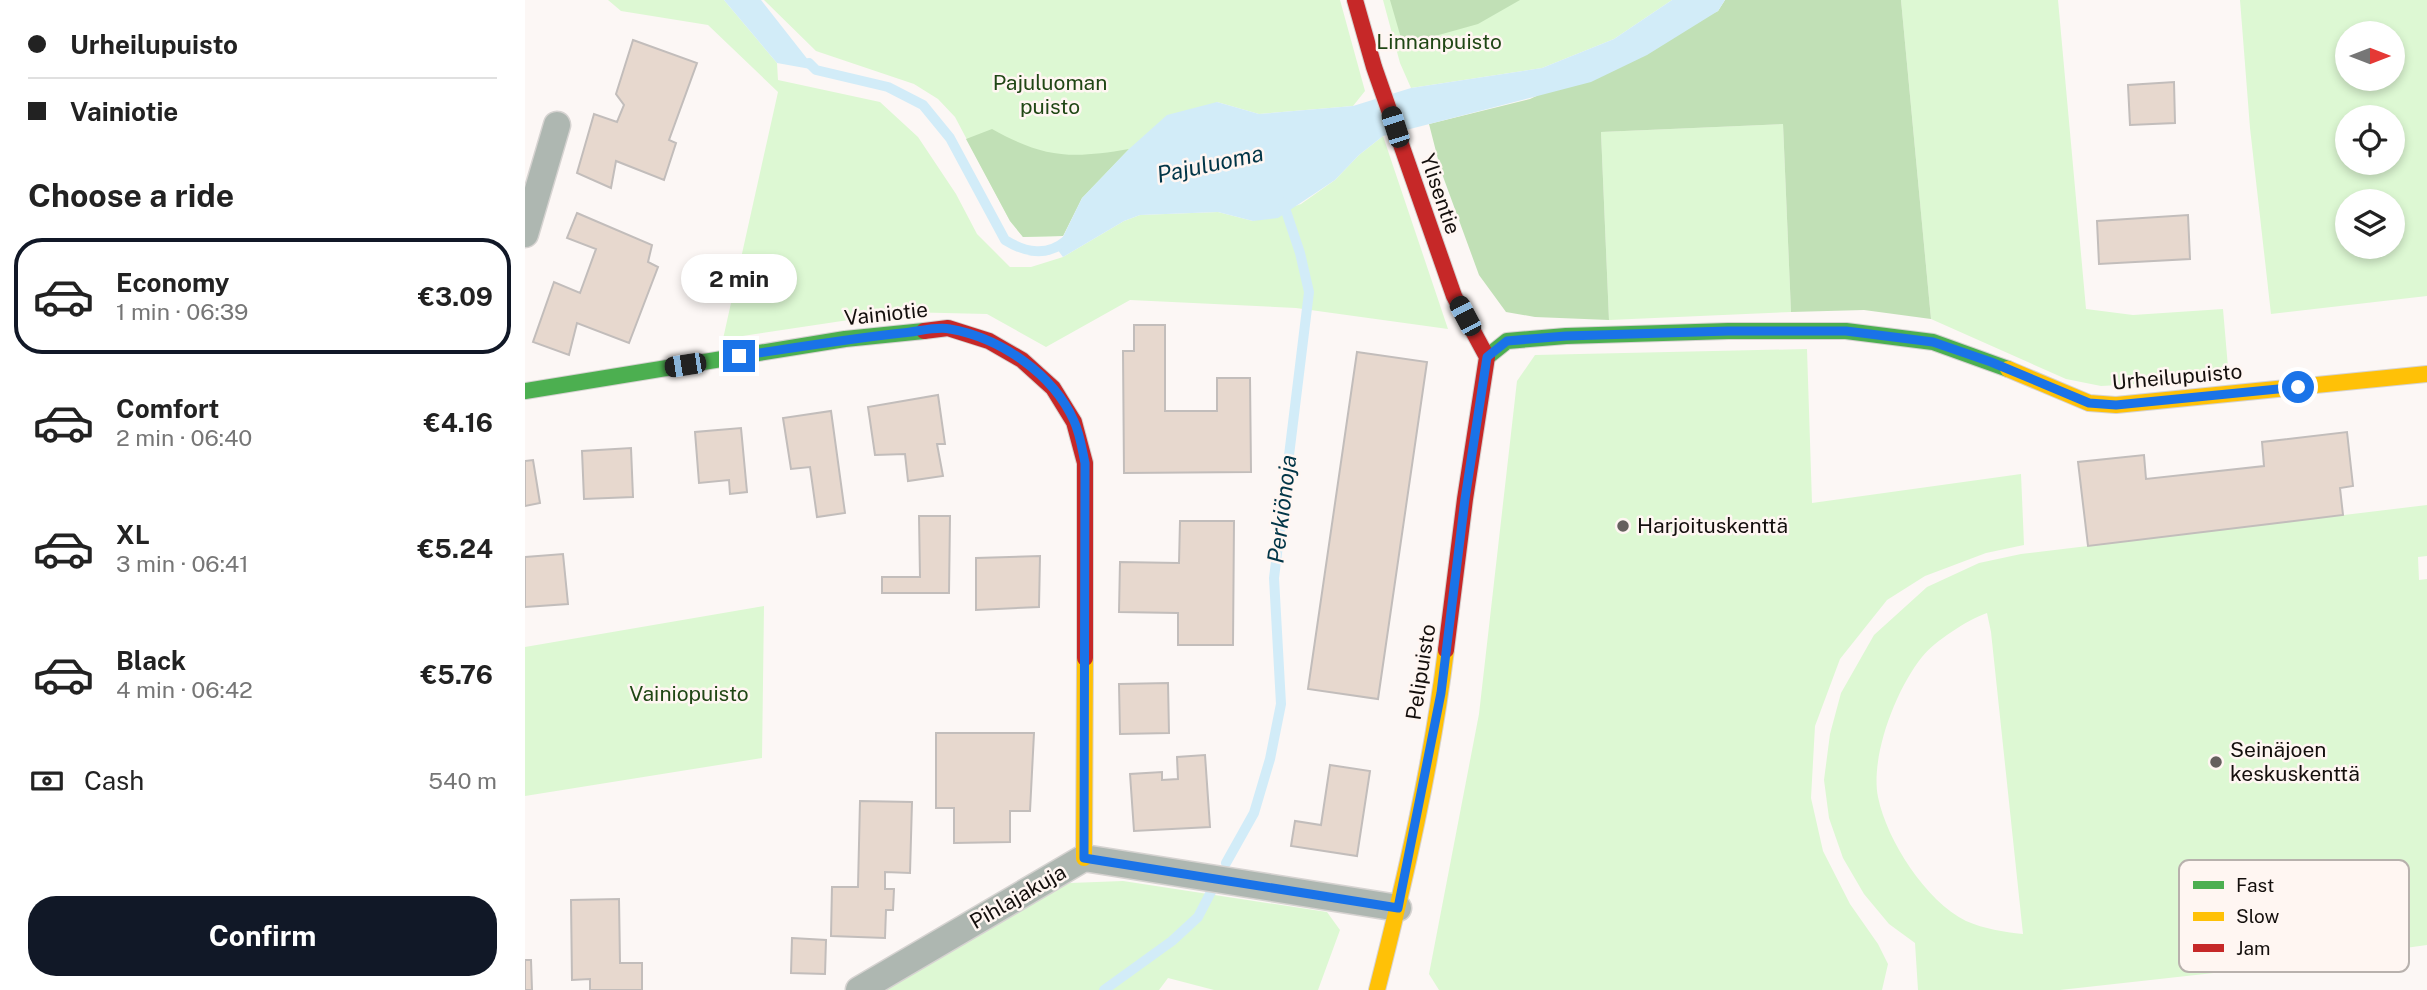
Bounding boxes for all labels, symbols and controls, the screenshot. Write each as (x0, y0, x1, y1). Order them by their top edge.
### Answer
north arrow (2335, 21, 2405, 91)
map controls (2335, 21, 2405, 259)
text: Urheilupuisto (70, 29, 238, 60)
park label: Linnanpuisto (1376, 29, 1502, 54)
park label: Pajuluoman puisto (993, 70, 1107, 119)
text: Vainiotie (70, 96, 178, 127)
car (1379, 104, 1412, 150)
button: locate (2335, 105, 2405, 175)
water label: Pajuluoma (1154, 139, 1266, 188)
street label: Ylisentie (1415, 150, 1466, 237)
text: Choose a ride (28, 177, 234, 214)
button: layers (2335, 189, 2405, 259)
callout: 2 min (681, 254, 797, 304)
icon: car (32, 265, 95, 328)
text: 2 min (709, 265, 769, 292)
text: Economy (116, 267, 229, 298)
text: €3.09 (418, 281, 493, 312)
car (1446, 293, 1485, 339)
street label: Vainiotie (843, 297, 929, 330)
text: 1 min · 06:39 (116, 298, 248, 325)
route end (723, 340, 755, 372)
car (663, 351, 708, 379)
street label: Urheilupuisto (2111, 358, 2243, 395)
route start (2282, 371, 2314, 403)
icon: car (32, 391, 95, 454)
text: Comfort (116, 393, 219, 424)
text: €4.16 (424, 407, 493, 438)
text: 2 min · 06:40 (116, 424, 252, 451)
water label: Perkiönoja (1261, 453, 1302, 565)
place label: Harjoituskenttä (1637, 513, 1788, 538)
icon: car (32, 517, 95, 580)
marker: Harjoituskenttä (1615, 518, 1631, 534)
text: XL (116, 519, 150, 550)
text: €5.24 (417, 533, 493, 564)
text: 3 min · 06:41 (116, 550, 249, 577)
street label: Pelipuisto (1401, 622, 1440, 722)
icon: car (32, 643, 95, 706)
text: Black (116, 645, 186, 676)
text: €5.76 (420, 659, 493, 690)
text: 4 min · 06:42 (116, 676, 253, 703)
park label: Vainiopuisto (629, 681, 749, 706)
place label: Seinäjoen keskuskenttä (2230, 737, 2360, 786)
marker: Seinäjoen keskuskenttä (2208, 754, 2224, 770)
icon: cash (28, 762, 66, 800)
text: Cash (84, 765, 144, 796)
text: 540 m (428, 767, 497, 794)
street label: Pihlajakuja (965, 859, 1070, 934)
legend (2179, 860, 2409, 972)
text: Fast (2236, 874, 2274, 896)
button: Confirm (28, 896, 497, 976)
text: Slow (2236, 905, 2280, 927)
text: Jam (2236, 937, 2270, 959)

